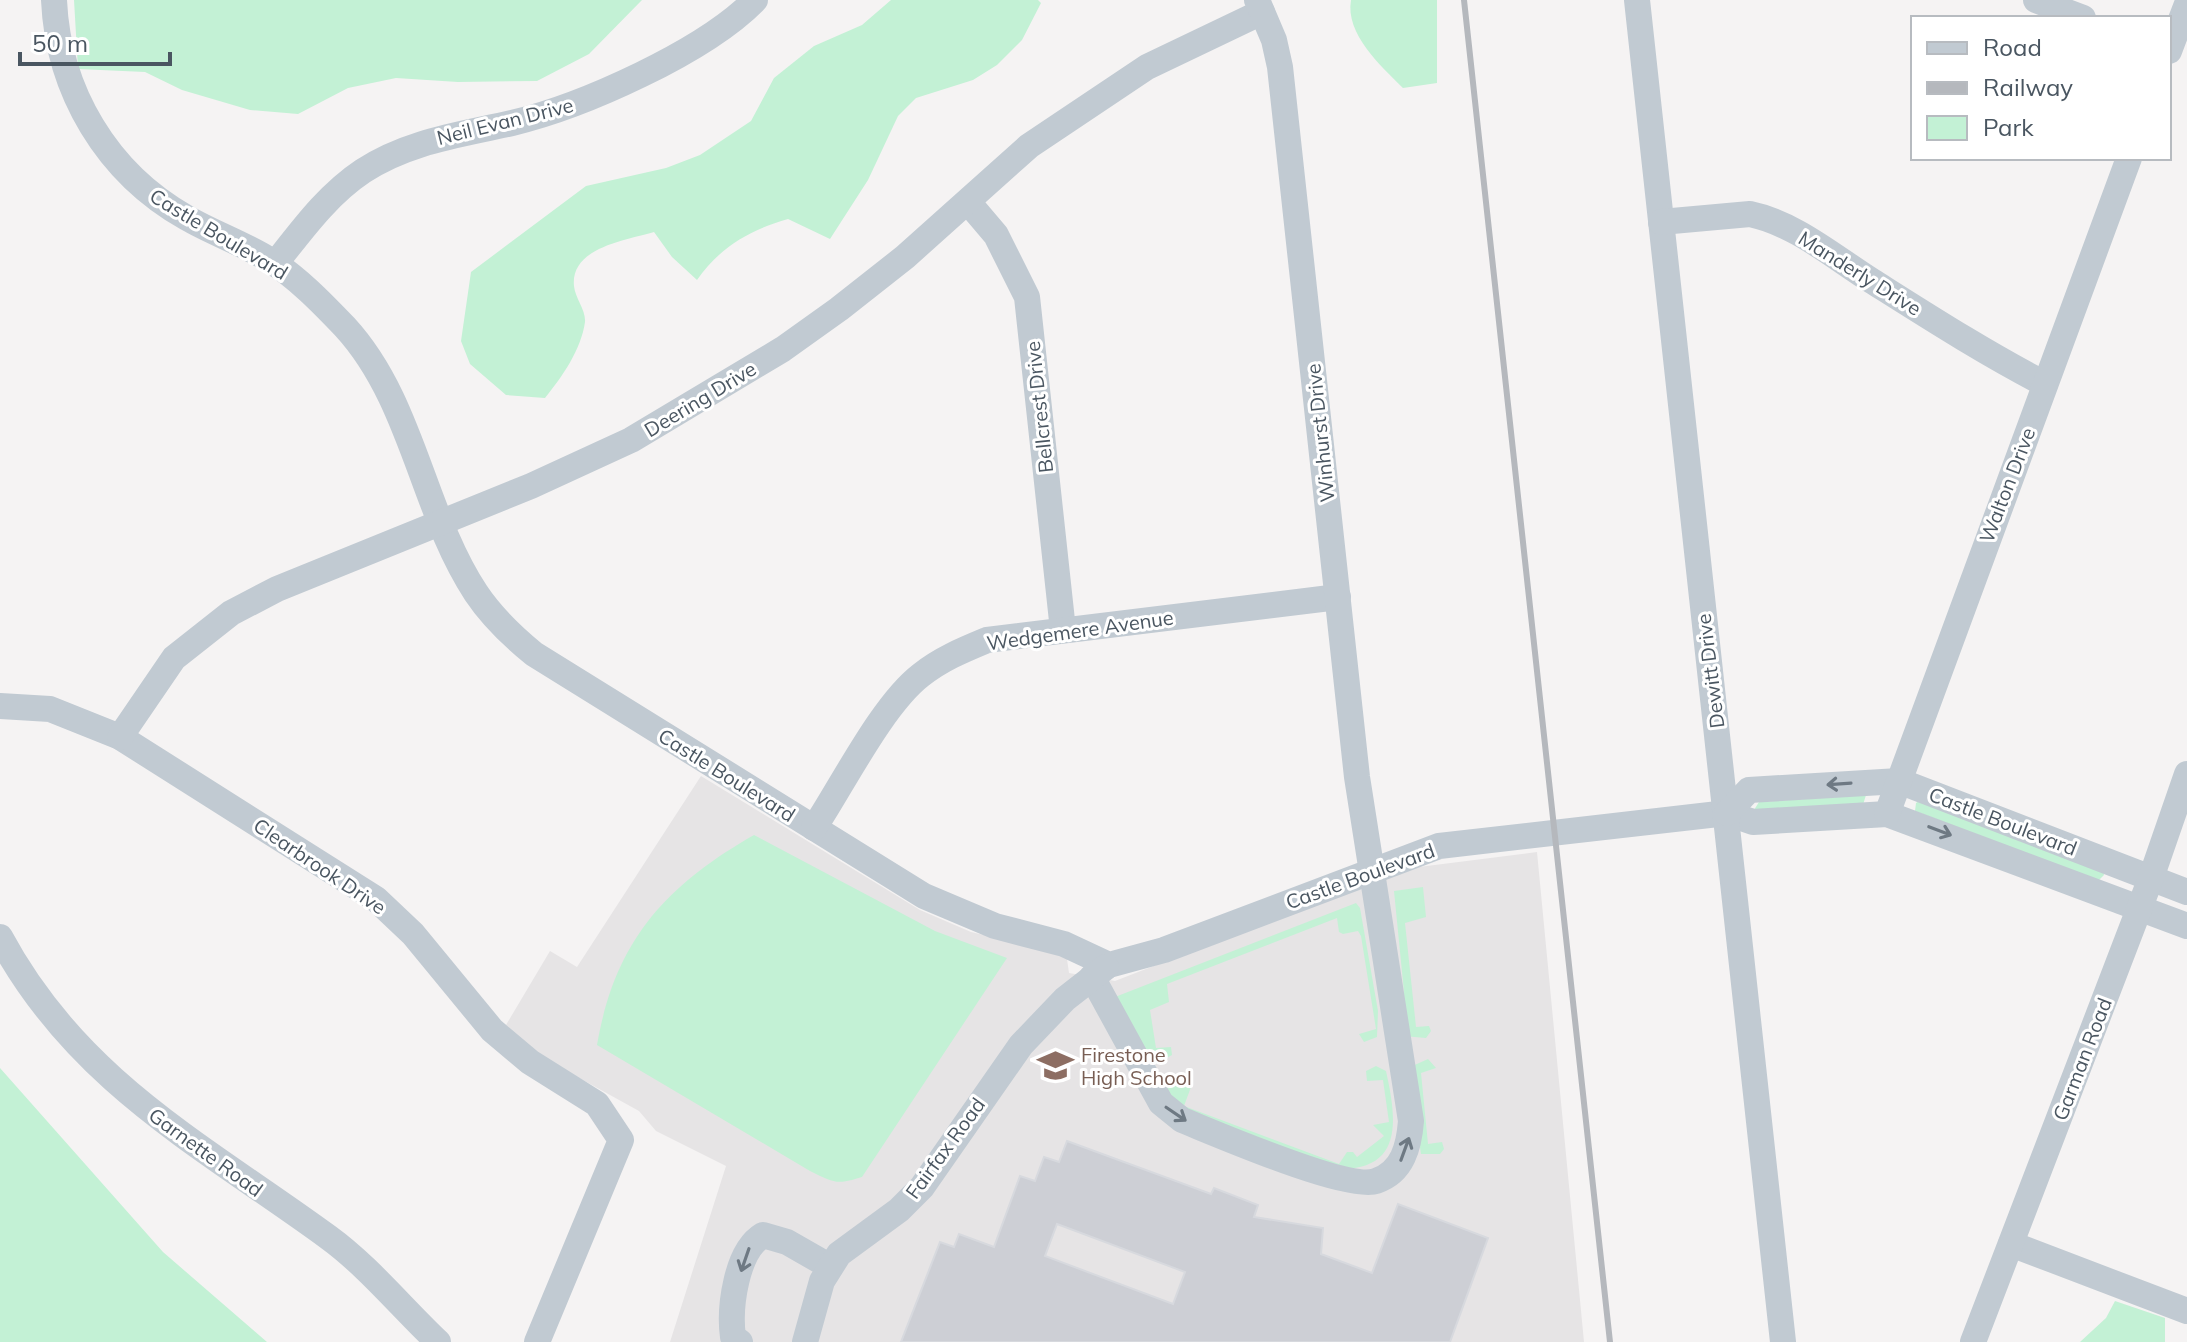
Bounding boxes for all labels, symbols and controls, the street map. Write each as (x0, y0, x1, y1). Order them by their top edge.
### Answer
scale bar (20, 16, 170, 66)
legend (1911, 16, 2171, 160)
text: 50 m (32, 28, 88, 58)
text: Road (1983, 32, 2042, 62)
text: Railway (1983, 72, 2073, 102)
street label: Neil Evan Drive (434, 92, 576, 150)
text: Park (1983, 112, 2034, 142)
street label: Castle Boulevard (145, 183, 293, 285)
street label: Manderly Drive (1794, 225, 1926, 321)
street label: Bellcrest Drive (1020, 340, 1058, 474)
street label: Deering Drive (640, 356, 760, 442)
street label: Winhurst Drive (1300, 362, 1340, 504)
street label: Walton Drive (1974, 424, 2040, 546)
street label: Wedgemere Avenue (985, 605, 1175, 655)
street label: Dewitt Drive (1691, 612, 1729, 730)
street label: Castle Boulevard (654, 723, 800, 827)
one-way arrow (1826, 777, 1853, 792)
street label: Castle Boulevard (1925, 781, 2081, 861)
street label: Clearbrook Drive (249, 812, 391, 920)
one-way arrow (1927, 825, 1952, 839)
street label: Castle Boulevard (1282, 837, 1438, 915)
street label: Garman Road (2047, 994, 2117, 1124)
place label: Firestone High School (1081, 1042, 1192, 1090)
school or university icon: Firestone High School (1036, 1046, 1074, 1084)
street label: Fairfax Road (900, 1093, 990, 1203)
street label: Garnette Road (144, 1102, 268, 1202)
one-way arrow (1164, 1106, 1186, 1123)
one-way arrow (1399, 1137, 1413, 1162)
one-way arrow (737, 1248, 752, 1273)

